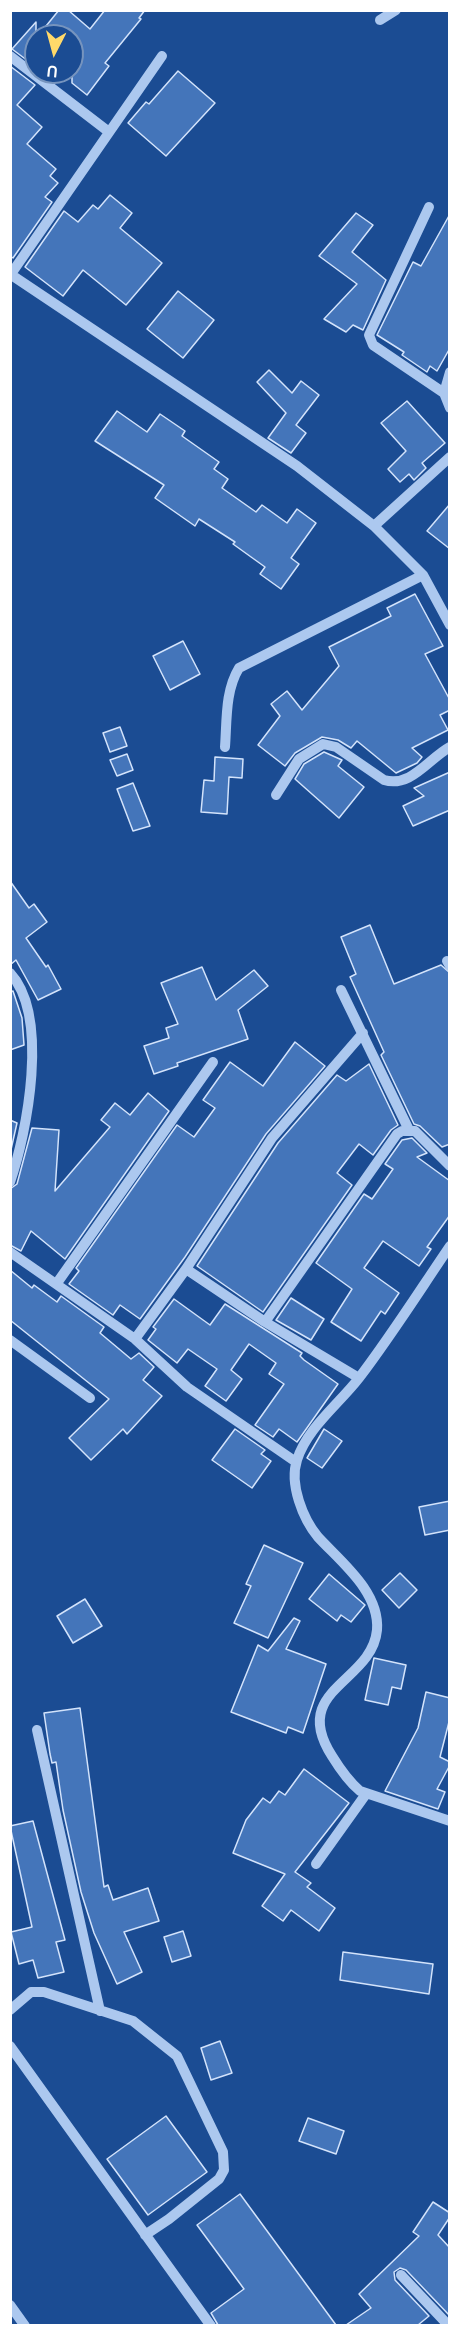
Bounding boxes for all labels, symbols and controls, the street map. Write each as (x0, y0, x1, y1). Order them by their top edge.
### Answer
north arrow (24, 24, 84, 84)
text: U (46, 59, 59, 80)

